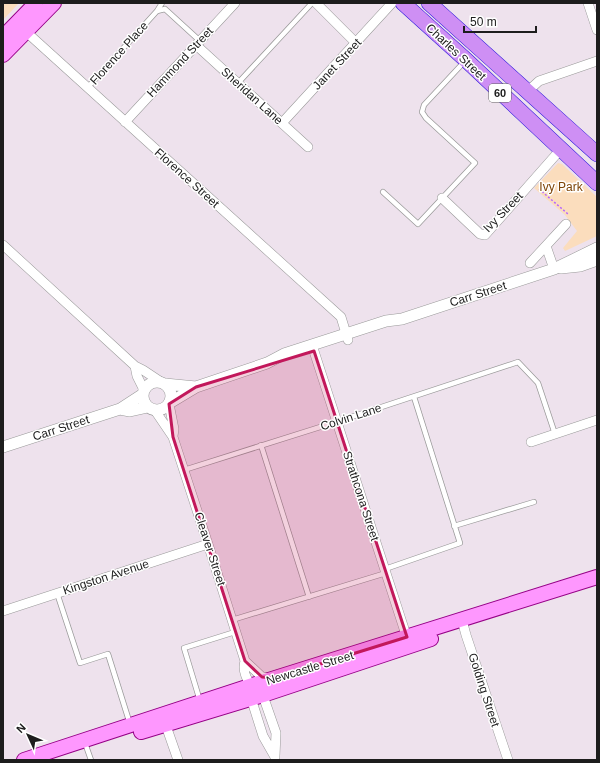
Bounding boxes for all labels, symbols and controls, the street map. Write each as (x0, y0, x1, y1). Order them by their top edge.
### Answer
scale bar (464, 8, 536, 34)
text: 50 m (470, 15, 497, 29)
street label: Florence Place (87, 18, 151, 87)
street label: Charles Street (423, 21, 489, 84)
street label: Hammond Street (144, 24, 217, 100)
street label: Janet Street (310, 35, 365, 92)
street label: Sheridan Lane (218, 65, 286, 128)
road number: 60 (489, 84, 511, 102)
street label: Florence Street (152, 145, 223, 211)
park label: Ivy Park (539, 180, 584, 194)
street label: Ivy Street (480, 188, 526, 235)
street label: Carr Street (448, 278, 509, 310)
street label: Colvin Lane (319, 400, 384, 433)
street label: Carr Street (31, 412, 92, 444)
street label: Strathcona Street (340, 449, 382, 543)
street label: Cleaver Street (191, 510, 229, 588)
street label: Kingston Avenue (61, 556, 151, 598)
street label: Newcastle Street (265, 648, 356, 688)
street label: Golding Street (465, 651, 503, 729)
north arrow (8, 715, 48, 755)
text: N (14, 721, 28, 735)

